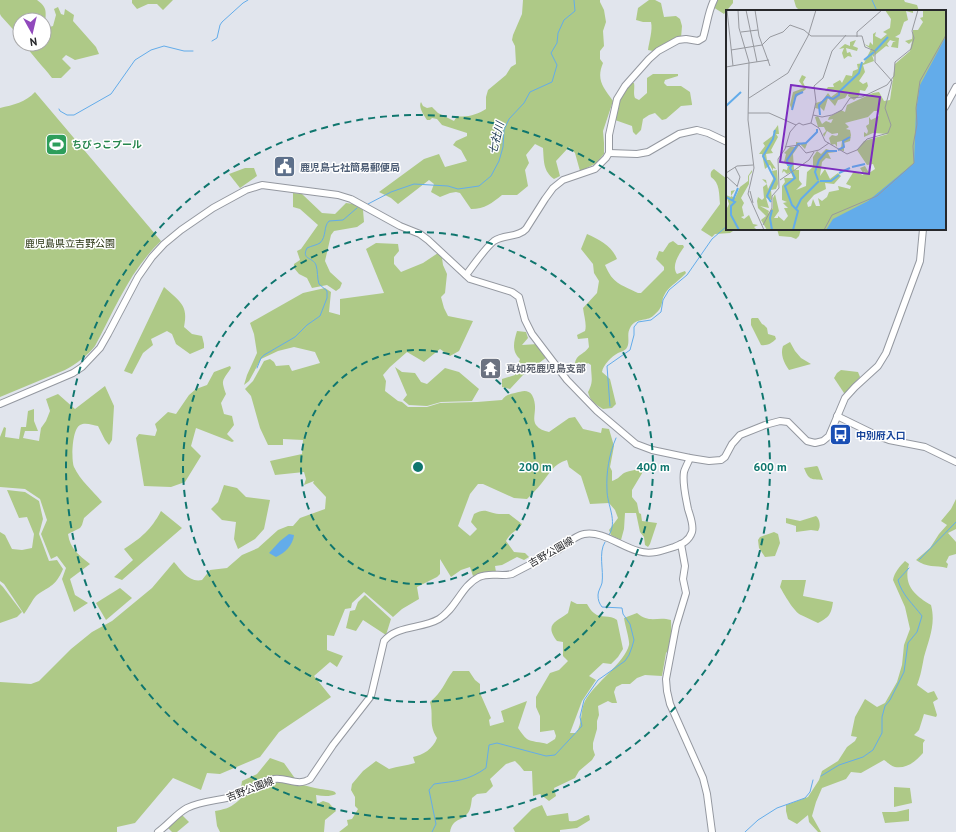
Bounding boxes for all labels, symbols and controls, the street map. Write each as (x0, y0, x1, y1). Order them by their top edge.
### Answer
inset map (726, 10, 946, 230)
north arrow (12, 12, 52, 52)
text: N (29, 34, 38, 49)
water label: 七社川 (485, 119, 507, 156)
sports icon: ちびっこプール (44, 131, 70, 157)
place label: ちびっこプール (72, 138, 142, 151)
public building icon: 鹿児島七社簡易郵便局 (271, 154, 297, 180)
place label: 鹿児島七社簡易郵便局 (300, 161, 400, 174)
park label: 鹿児島県立吉野公園 (25, 237, 115, 250)
temple icon: 真如苑鹿児島支部 (477, 355, 503, 381)
place label: 真如苑鹿児島支部 (506, 362, 586, 375)
bus stop icon: 中別府入口 (828, 422, 854, 448)
place label: 中別府入口 (856, 429, 906, 442)
text: 200 m (518, 459, 552, 474)
text: 400 m (636, 459, 670, 474)
text: 600 m (753, 459, 787, 474)
centre of rings (411, 460, 425, 474)
street label: 吉野公園線 (526, 534, 576, 570)
street label: 吉野公園線 (224, 774, 276, 804)

